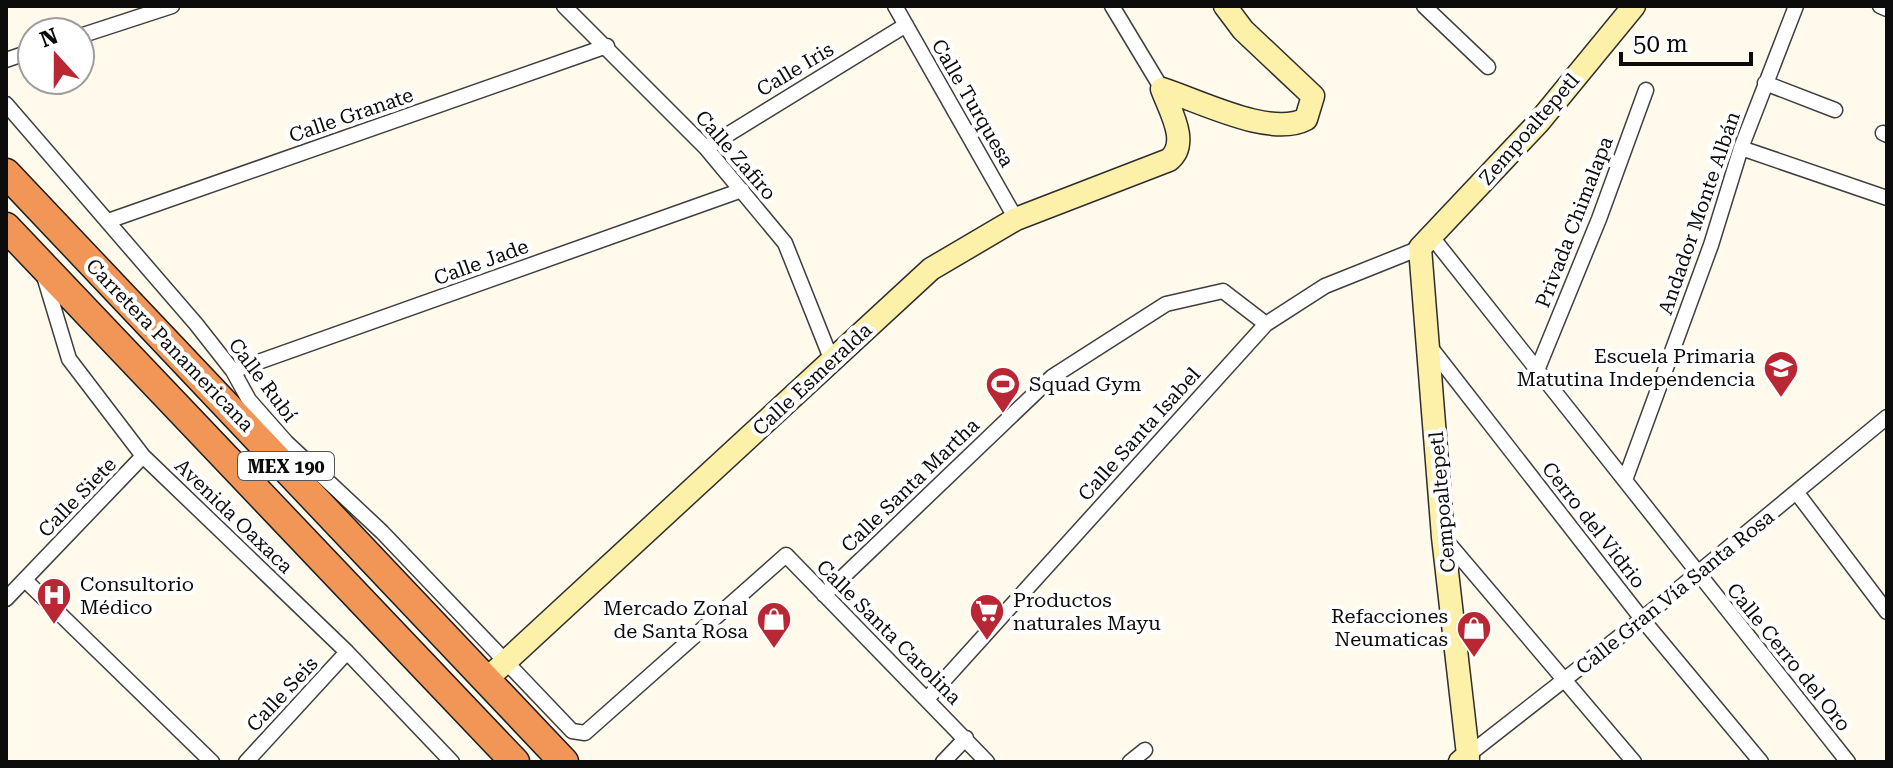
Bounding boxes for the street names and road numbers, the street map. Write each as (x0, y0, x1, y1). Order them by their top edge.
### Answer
street label: Calle Turquesa (927, 35, 1019, 171)
street label: Calle Iris (752, 37, 838, 101)
street label: Zempoaltepetl (1474, 68, 1584, 190)
street label: Calle Granate (286, 83, 416, 147)
street label: Calle Zafiro (691, 105, 781, 205)
street label: Andador Monte Albán (1653, 108, 1745, 318)
street label: Privada Chimalapa (1530, 133, 1618, 311)
street label: Calle Jade (430, 234, 532, 290)
street label: Carretera Panamericana (81, 254, 259, 437)
street label: Calle Esmeralda (747, 318, 877, 440)
street label: Calle Rubí (224, 333, 302, 427)
street label: Calle Santa Isabel (1073, 363, 1205, 505)
street label: Calle Santa Martha (836, 413, 984, 557)
street label: Cempoaltepetl (1424, 430, 1460, 574)
street label: Calle Siete (33, 452, 121, 542)
road number: MEX 190 (238, 452, 334, 480)
street label: Avenida Oaxaca (170, 454, 298, 578)
street label: Cerro del Vidrio (1537, 457, 1651, 593)
street label: Calle Gran Vía Santa Rosa (1571, 505, 1779, 679)
street label: Calle Santa Carolina (812, 555, 967, 710)
street label: Calle Cerro del Oro (1722, 578, 1856, 736)
street label: Calle Seis (241, 652, 323, 736)

